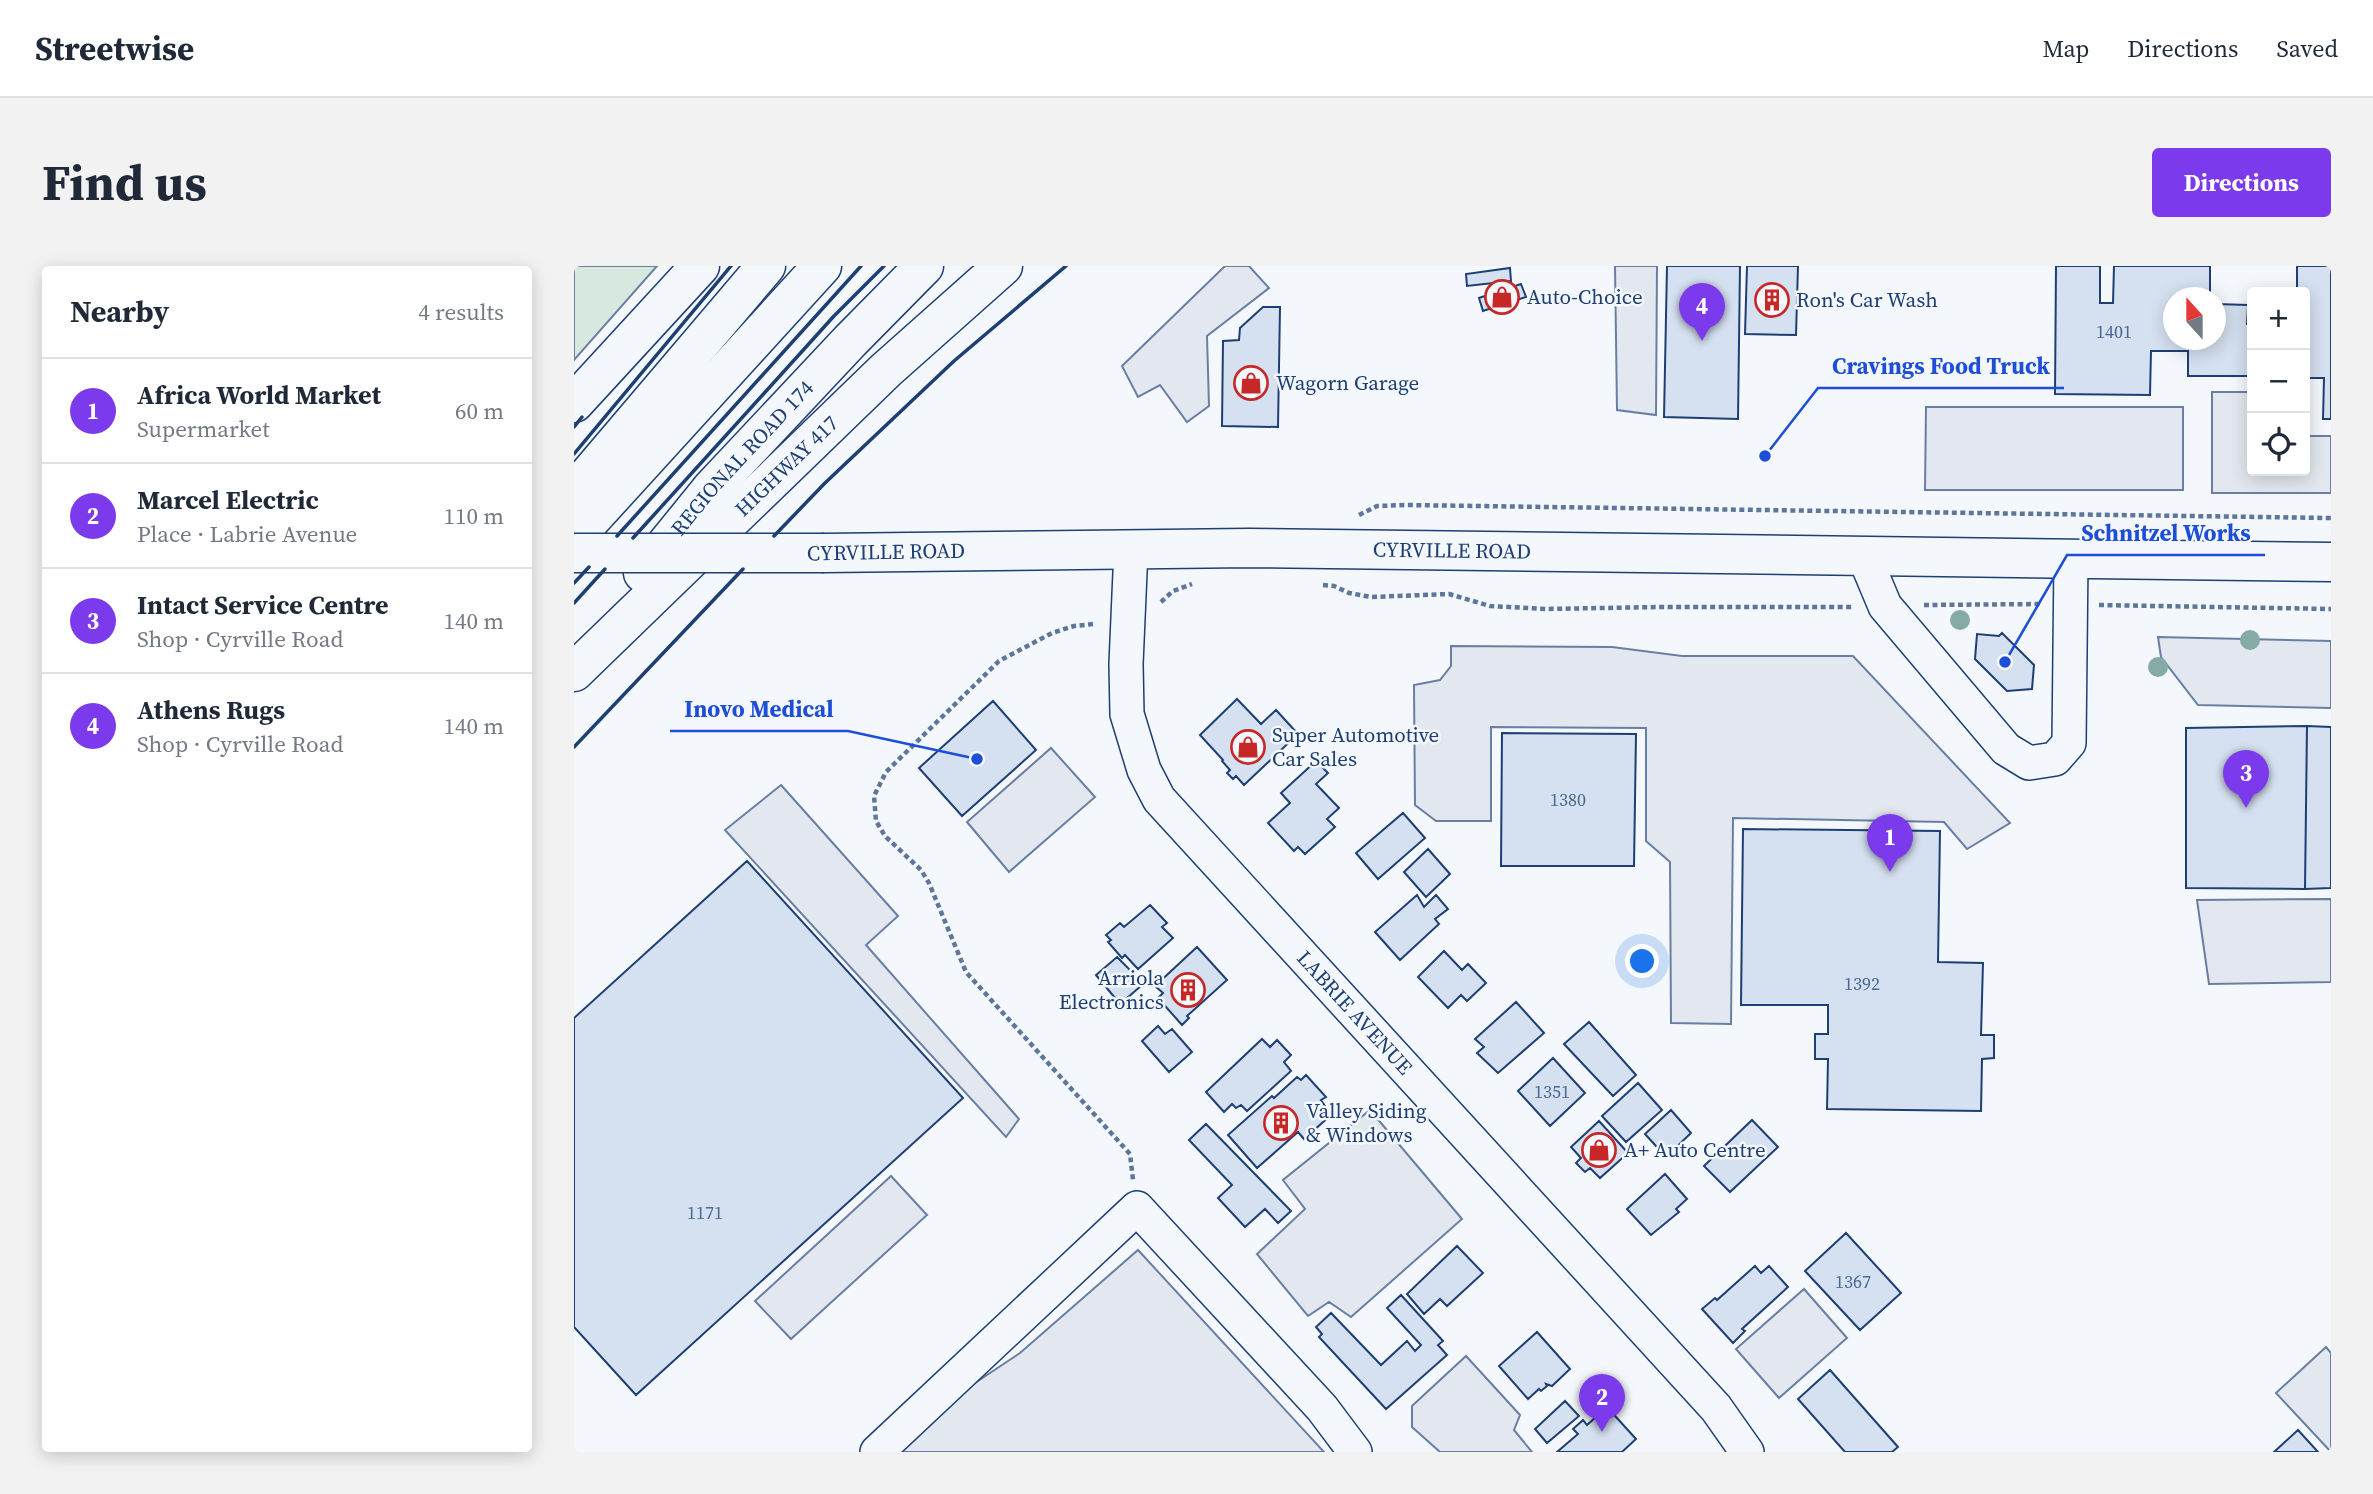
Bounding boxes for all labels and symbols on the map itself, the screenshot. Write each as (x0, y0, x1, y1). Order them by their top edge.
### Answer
shop icon: Auto-Choice (1483, 278, 1521, 316)
building icon: Ron's Car Wash (1753, 281, 1791, 319)
place label: Auto-Choice (1527, 282, 1643, 311)
pin: 4 (1679, 283, 1725, 341)
place label: Ron's Car Wash (1796, 285, 1938, 314)
north arrow (2163, 287, 2226, 350)
house number: 1401 (2096, 319, 2132, 344)
callout: Cravings Food Truck (1818, 344, 2064, 388)
text: Cravings Food Truck (1832, 350, 2050, 382)
shop icon: Wagorn Garage (1232, 364, 1270, 402)
place label: Wagorn Garage (1276, 368, 1419, 397)
street label: REGIONAL ROAD 174 (664, 373, 820, 542)
street label: HIGHWAY 417 (728, 409, 844, 523)
callout: Schnitzel Works (2067, 511, 2265, 555)
text: Schnitzel Works (2081, 517, 2251, 549)
street label: CYRVILLE ROAD (1373, 535, 1531, 566)
street label: CYRVILLE ROAD (807, 536, 965, 567)
callout: Inovo Medical (670, 687, 848, 731)
text: Inovo Medical (684, 693, 834, 725)
place label: Super Automotive Car Sales (1272, 720, 1439, 773)
shop icon: Super Automotive Car Sales (1229, 728, 1267, 766)
pin: 3 (2223, 750, 2269, 808)
house number: 1380 (1550, 787, 1586, 812)
pin: 1 (1867, 814, 1913, 872)
street label: LABRIE AVENUE (1291, 944, 1419, 1081)
your location (1625, 944, 1659, 978)
place label: Arriola Electronics (1059, 963, 1164, 1016)
building icon: Arriola Electronics (1169, 971, 1207, 1009)
house number: 1392 (1844, 971, 1880, 996)
house number: 1351 (1534, 1079, 1570, 1104)
place label: Valley Siding & Windows (1306, 1096, 1427, 1149)
building icon: Valley Siding & Windows (1262, 1104, 1300, 1142)
shop icon: A+ Auto Centre (1580, 1131, 1618, 1169)
place label: A+ Auto Centre (1624, 1135, 1766, 1164)
house number: 1171 (687, 1200, 723, 1225)
house number: 1367 (1835, 1269, 1871, 1294)
pin: 2 (1579, 1374, 1625, 1432)

